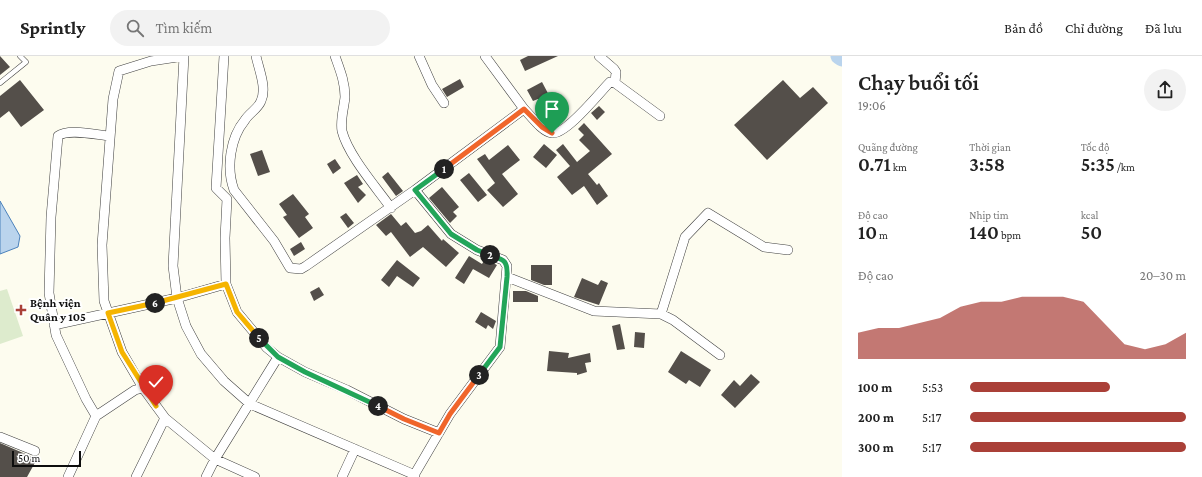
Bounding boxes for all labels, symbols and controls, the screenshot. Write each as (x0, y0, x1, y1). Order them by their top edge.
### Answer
search box (110, 10, 390, 46)
text: Sprintly (20, 17, 86, 38)
icon: search (124, 17, 146, 39)
text: Tìm kiếm (156, 20, 212, 36)
text: Bản đồ (1004, 20, 1043, 36)
text: Chỉ đường (1065, 20, 1123, 36)
text: Đã lưu (1145, 20, 1182, 36)
button: share (1144, 69, 1186, 111)
text: Chạy buổi tối (858, 70, 979, 95)
pin (535, 92, 569, 133)
icon: arrive (541, 98, 563, 120)
text: 19:06 (858, 98, 886, 113)
text: Quãng đường (858, 141, 918, 153)
text: Thời gian (969, 141, 1011, 153)
text: Tốc độ (1081, 141, 1110, 153)
text: 0.71 (858, 153, 891, 175)
text: 3:58 (969, 153, 1005, 175)
text: 5:35 (1081, 153, 1115, 175)
pin: 1 (434, 159, 454, 179)
text: km (891, 161, 907, 173)
text: /km (1115, 161, 1135, 173)
text: 1 (442, 163, 446, 175)
text: Độ cao (858, 209, 888, 221)
text: Nhịp tim (969, 209, 1009, 221)
text: kcal (1081, 209, 1098, 221)
text: 10 (858, 221, 877, 243)
text: 140 (969, 221, 999, 243)
text: 50 (1081, 221, 1102, 243)
text: m (877, 229, 888, 241)
text: bpm (999, 229, 1021, 241)
pin: 2 (480, 245, 500, 265)
text: 2 (487, 249, 493, 261)
text: Độ cao (858, 268, 893, 283)
text: 20–30 m (1140, 268, 1186, 283)
pin: 6 (145, 293, 165, 313)
place label: Bệnh viện Quân y 105 (30, 296, 86, 324)
text: 6 (152, 297, 158, 309)
marker: Bệnh viện Quân y 105 (15, 304, 27, 316)
pin: 5 (249, 328, 269, 348)
text: 5 (256, 332, 262, 344)
pin (139, 365, 173, 406)
pin: 3 (469, 365, 489, 385)
text: 3 (476, 369, 482, 381)
icon: check (145, 371, 167, 393)
text: 100 m (858, 380, 892, 395)
text: 5:53 (922, 380, 943, 395)
pin: 4 (368, 396, 388, 416)
text: 4 (375, 400, 381, 412)
text: 200 m (858, 410, 894, 425)
text: 5:17 (922, 410, 941, 425)
text: 300 m (858, 440, 894, 455)
text: 5:17 (922, 440, 941, 455)
scale bar (12, 449, 81, 468)
text: 50 m (18, 452, 40, 464)

